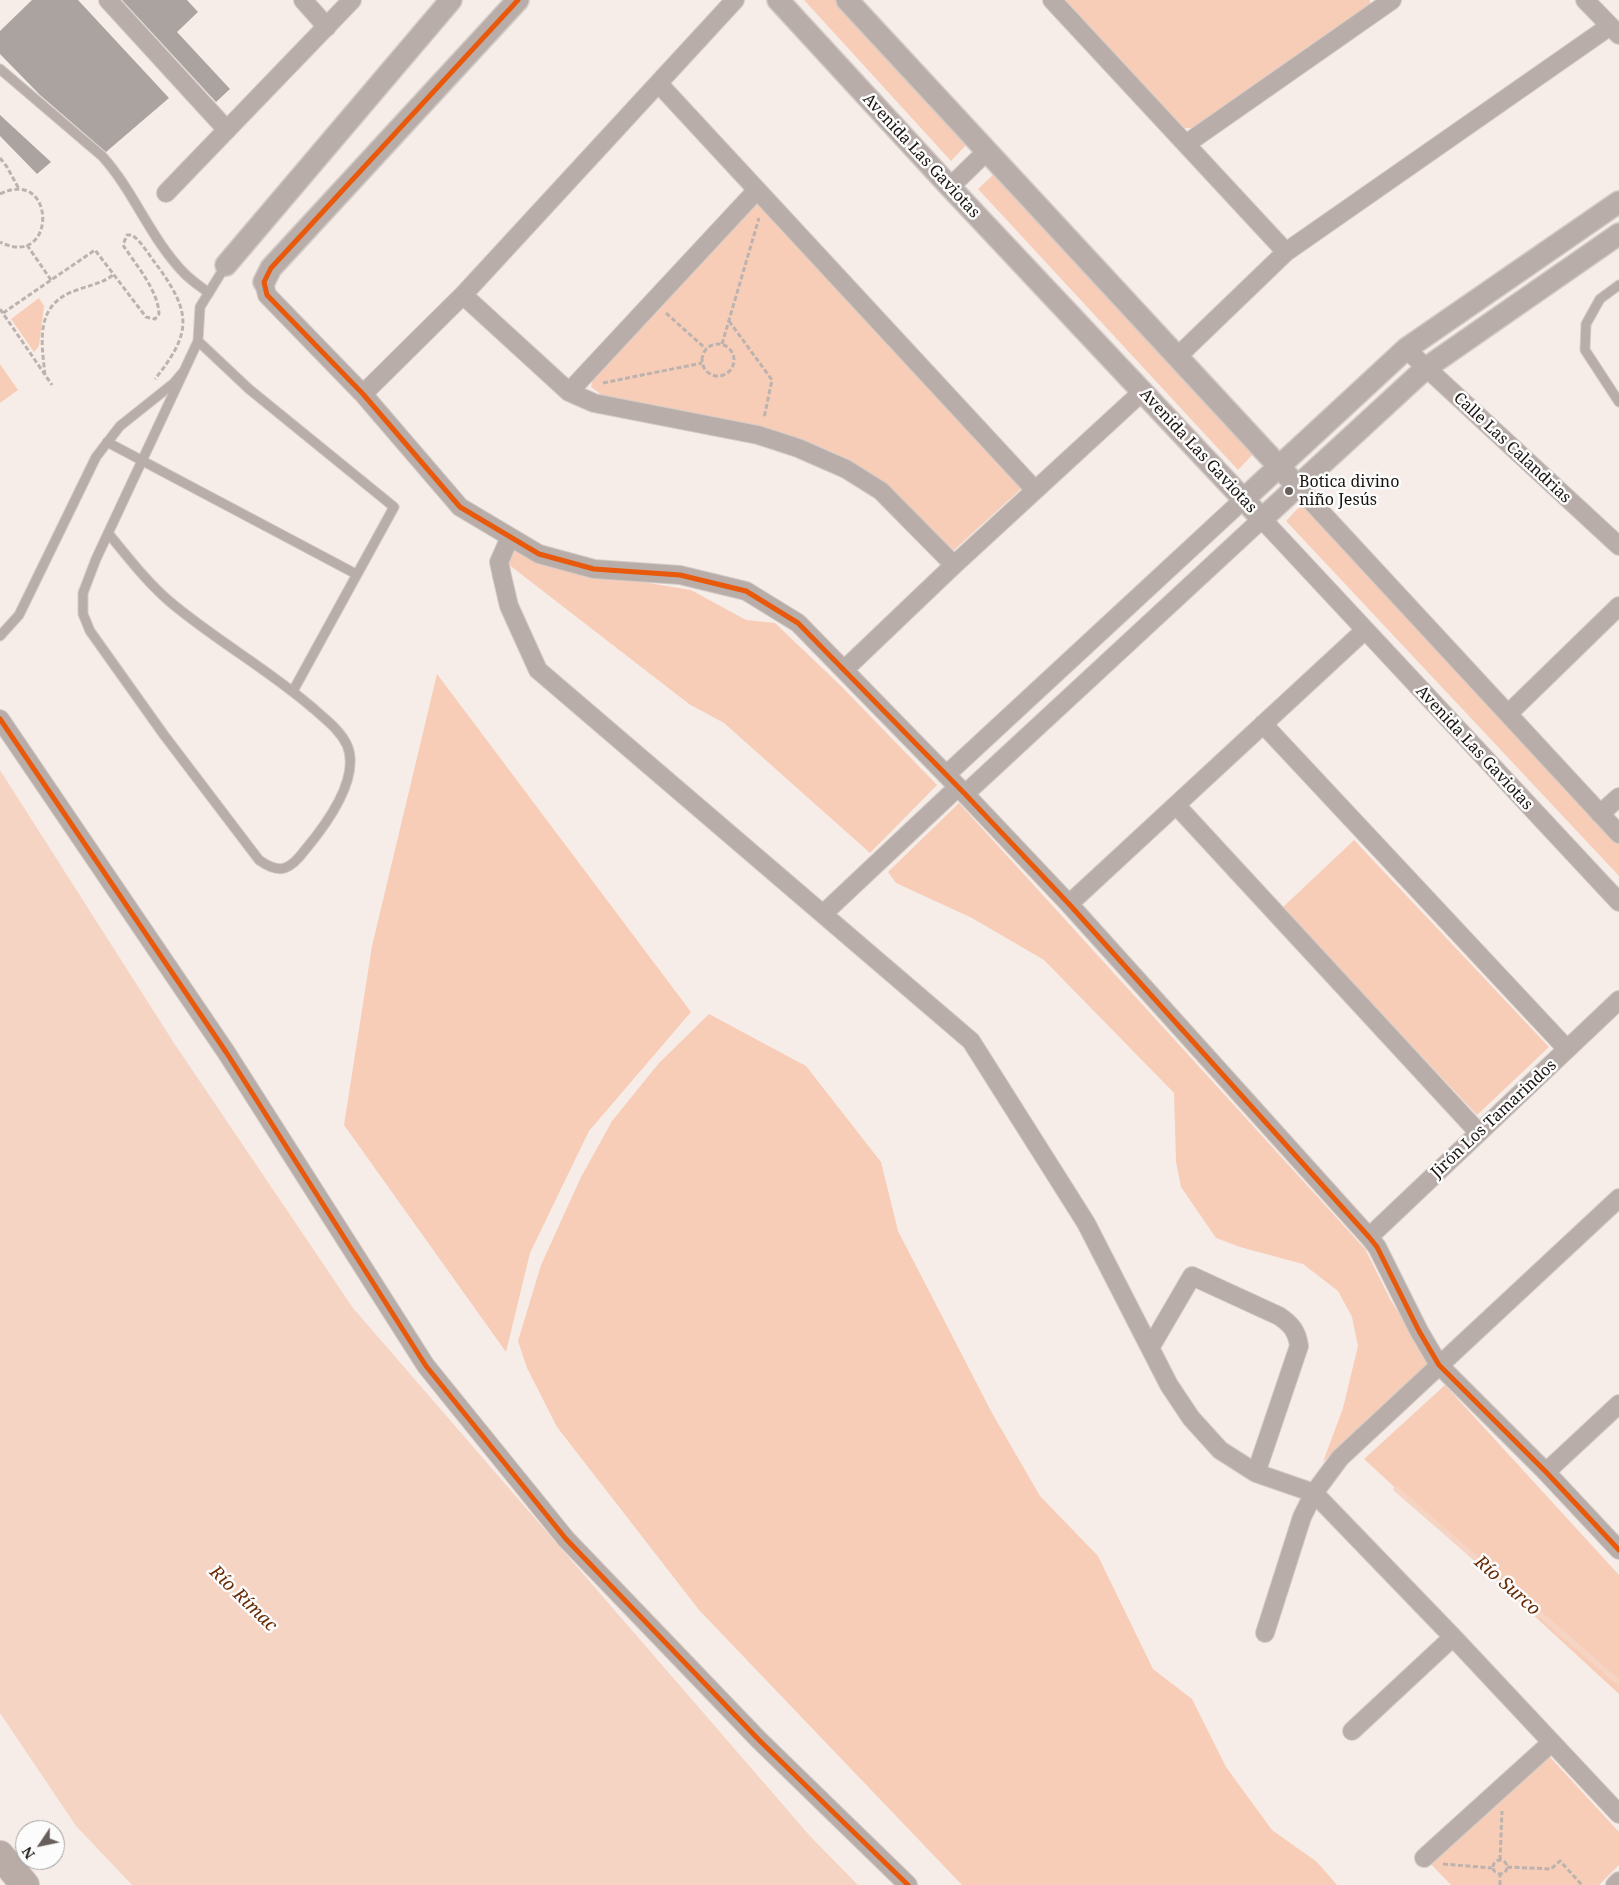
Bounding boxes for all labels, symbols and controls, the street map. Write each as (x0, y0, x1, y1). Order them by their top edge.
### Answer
street label: Avenida Las Gaviotas (858, 90, 984, 222)
street label: Avenida Las Gaviotas (1135, 385, 1261, 517)
street label: Calle Las Calandrias (1449, 389, 1575, 507)
place label: Botica divino niño Jesús (1299, 472, 1399, 510)
marker: Botica divino niño Jesús (1283, 485, 1295, 497)
street label: Avenida Las Gaviotas (1411, 682, 1537, 814)
street label: Jirón Los Tamarindos (1427, 1056, 1561, 1182)
water label: Río Surco (1470, 1552, 1544, 1620)
water label: Río Rímac (205, 1562, 281, 1636)
north arrow (15, 1820, 65, 1870)
text: N (17, 1843, 39, 1863)

